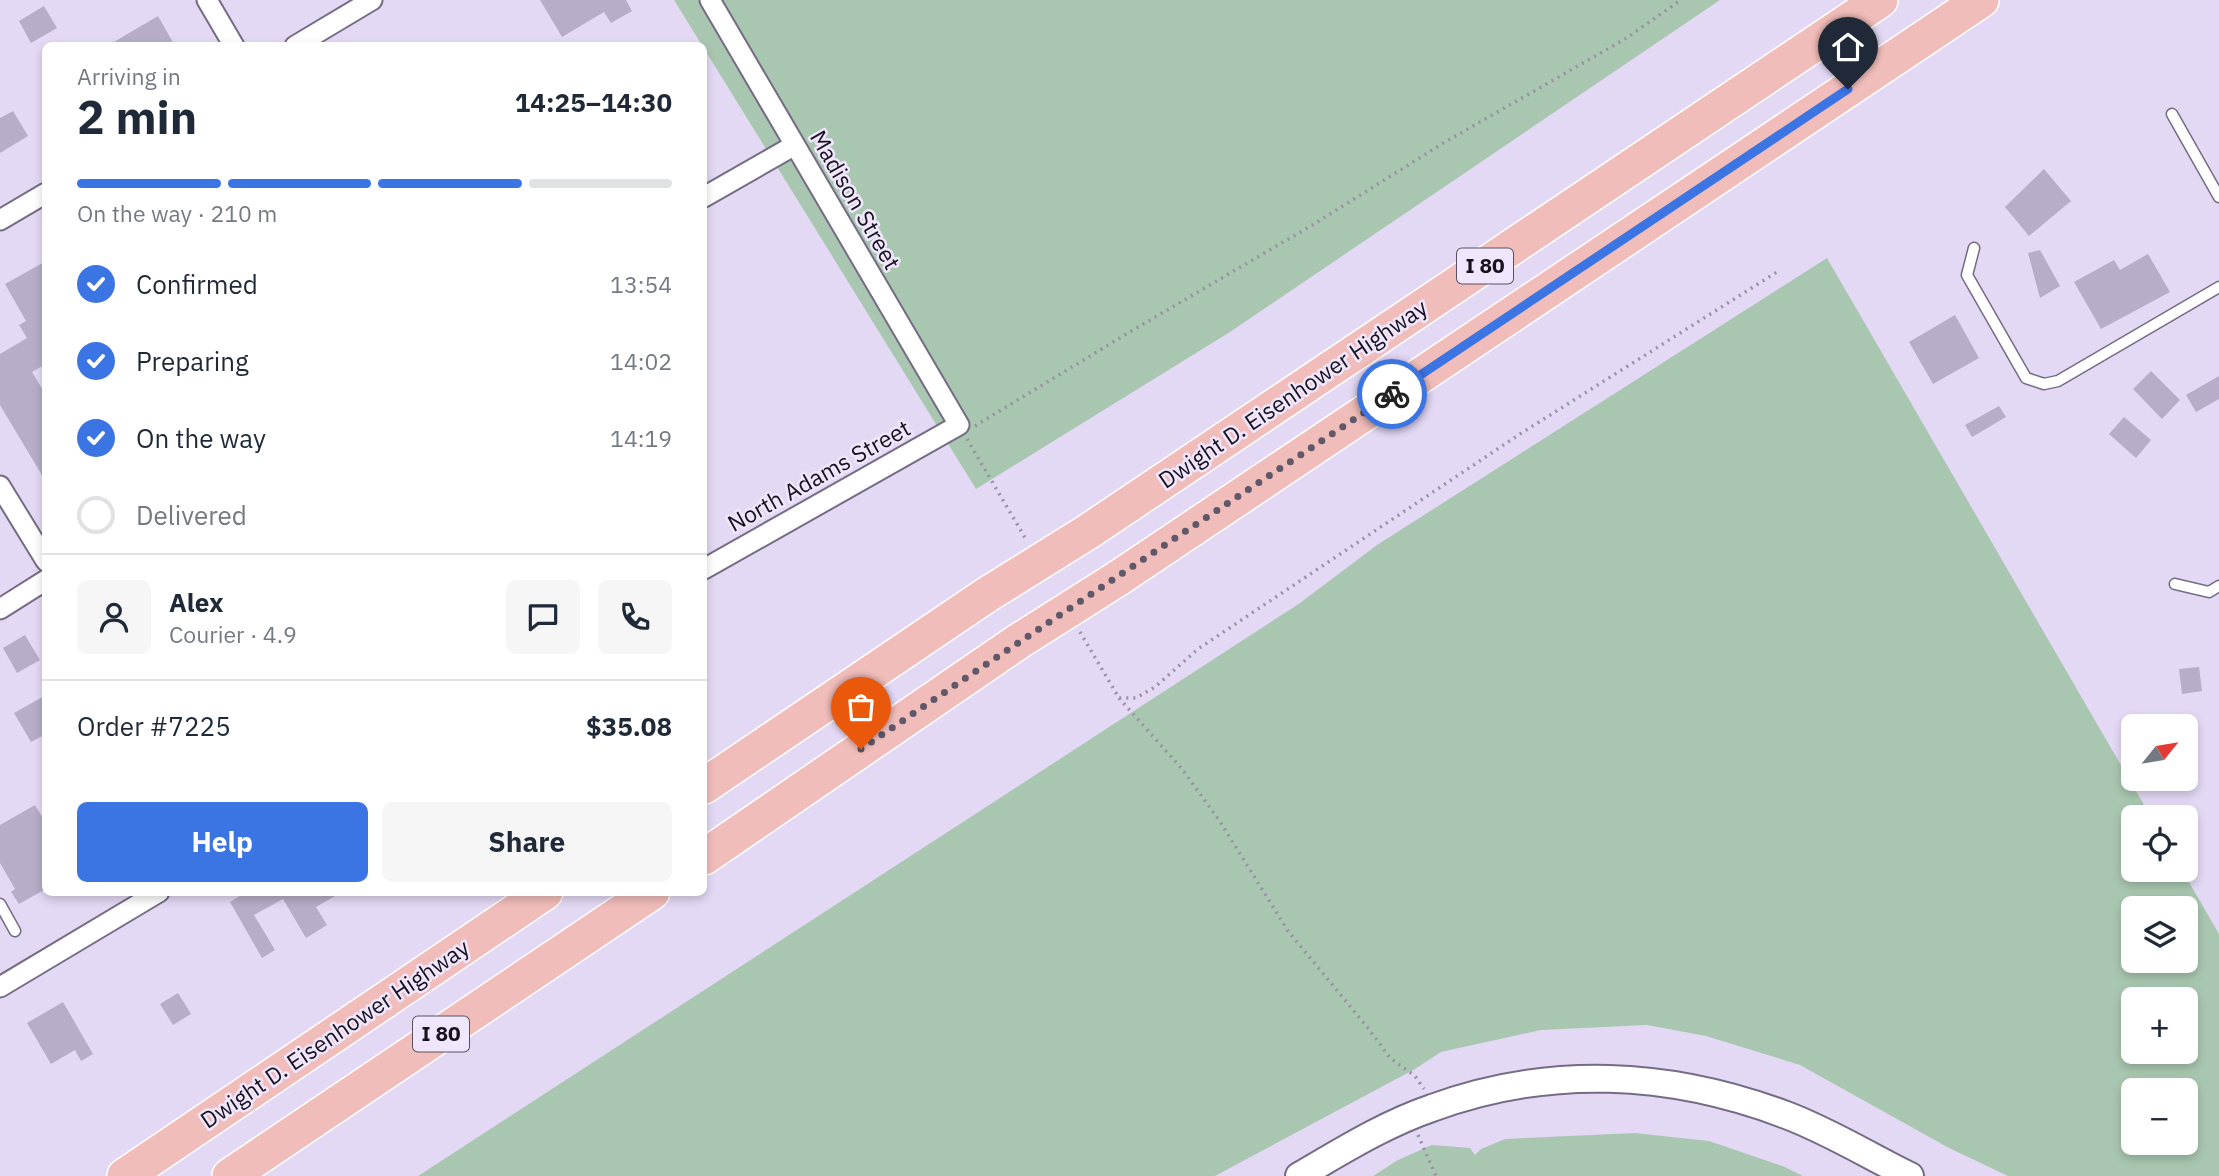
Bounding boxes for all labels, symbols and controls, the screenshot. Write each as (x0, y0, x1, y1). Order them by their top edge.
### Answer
pin (1818, 17, 1878, 89)
icon: home (1829, 28, 1867, 66)
text: Arriving in (77, 61, 181, 91)
text: 14:25–14:30 (515, 85, 672, 119)
text: 2 min (77, 87, 197, 147)
street label: Madison Street (804, 125, 908, 274)
text: On the way · 210 m (77, 198, 277, 228)
road number: I 80 (1457, 248, 1513, 284)
icon: check (77, 265, 115, 303)
text: Confirmed (136, 267, 258, 301)
text: 13:54 (610, 269, 672, 299)
street label: Dwight D. Eisenhower Highway (1152, 292, 1433, 495)
icon: check (77, 342, 115, 380)
text: Preparing (136, 344, 249, 378)
text: 14:02 (610, 346, 672, 376)
courier (1357, 359, 1427, 429)
icon: bike (1373, 375, 1411, 413)
street label: North Adams Street (722, 412, 915, 538)
icon: check (77, 419, 115, 457)
text: On the way (136, 421, 266, 455)
text: 14:19 (610, 423, 672, 453)
text: Delivered (136, 498, 247, 532)
button: person (77, 580, 151, 654)
button: chat (506, 580, 580, 654)
button: phone (598, 580, 672, 654)
text: Alex (169, 585, 223, 619)
text: Courier · 4.9 (169, 619, 297, 649)
pin (831, 677, 891, 749)
icon: bag (842, 688, 880, 726)
text: Order #7225 (77, 709, 231, 743)
text: $35.08 (586, 709, 672, 743)
north arrow (2121, 714, 2198, 791)
map controls (2121, 714, 2198, 1155)
button: Help (77, 802, 368, 882)
button: Share (382, 802, 672, 882)
button: locate (2121, 805, 2198, 882)
button: layers (2121, 896, 2198, 973)
street label: Dwight D. Eisenhower Highway (194, 932, 475, 1135)
button: + (2121, 987, 2198, 1064)
road number: I 80 (413, 1016, 469, 1052)
button: − (2121, 1078, 2198, 1155)

